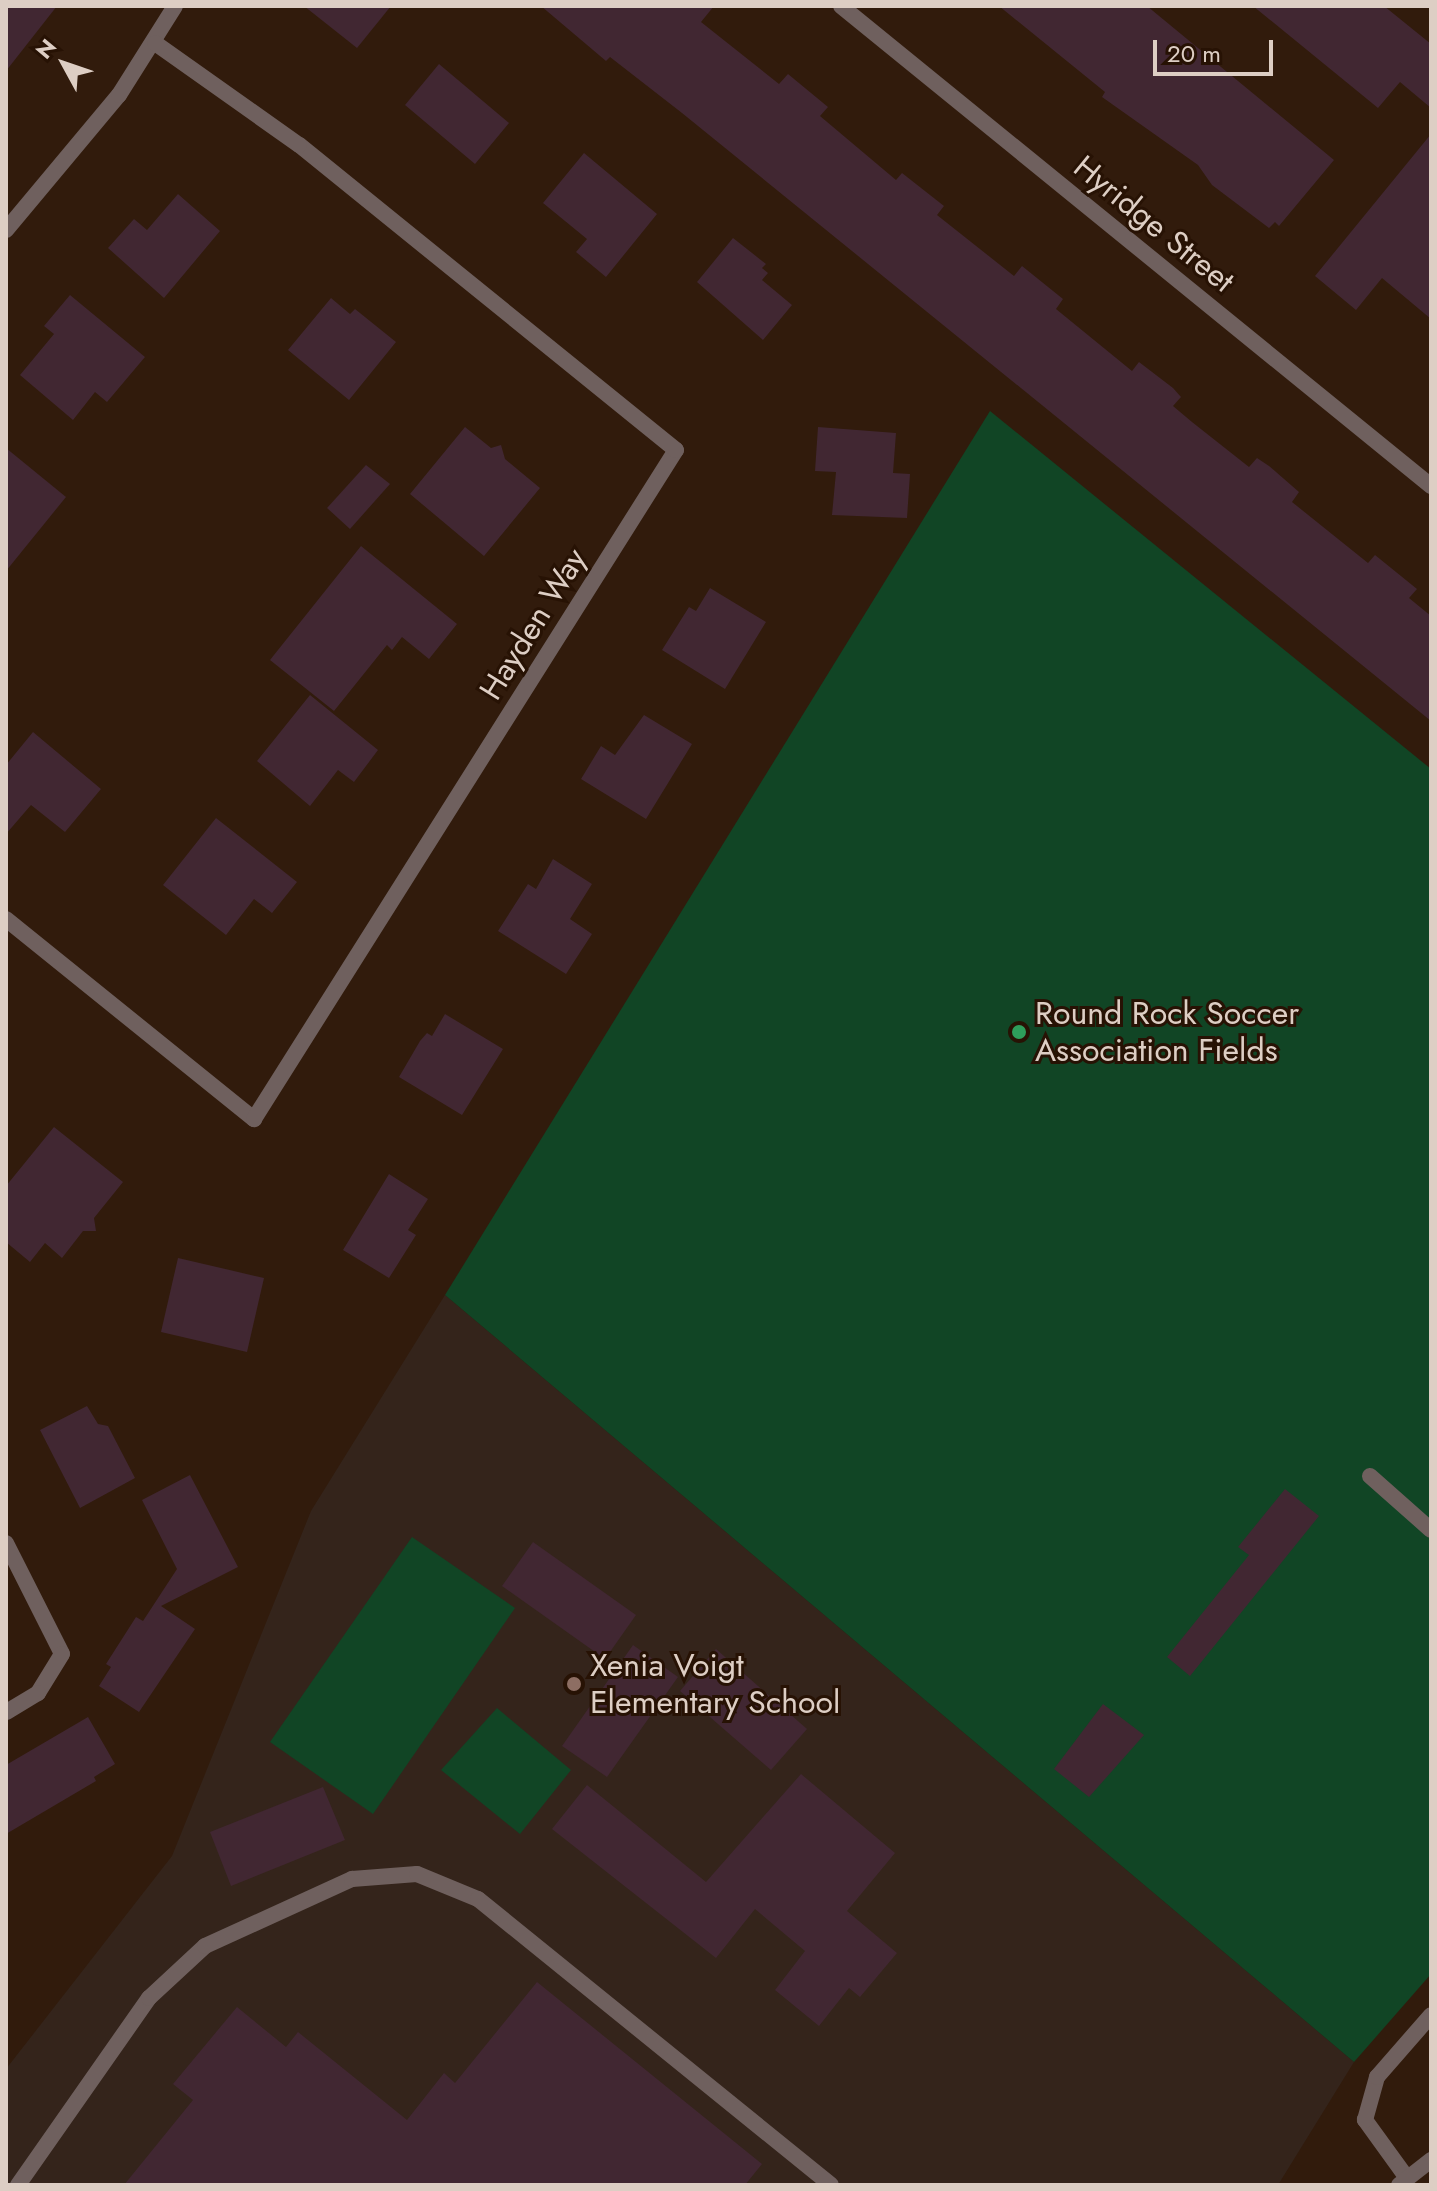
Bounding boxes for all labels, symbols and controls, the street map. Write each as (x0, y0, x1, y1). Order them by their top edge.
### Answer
north arrow (24, 24, 104, 104)
scale bar (1157, 24, 1277, 74)
text: N (28, 32, 63, 66)
text: 20 m (1167, 36, 1221, 71)
street label: Hyridge Street (1066, 148, 1242, 300)
street label: Hayden Way (471, 541, 595, 707)
place label: Round Rock Soccer Association Fields (1035, 995, 1299, 1070)
marker: Round Rock Soccer Association Fields (1010, 1023, 1028, 1041)
place label: Xenia Voigt Elementary School (590, 1647, 840, 1722)
marker: Xenia Voigt Elementary School (565, 1675, 583, 1693)

